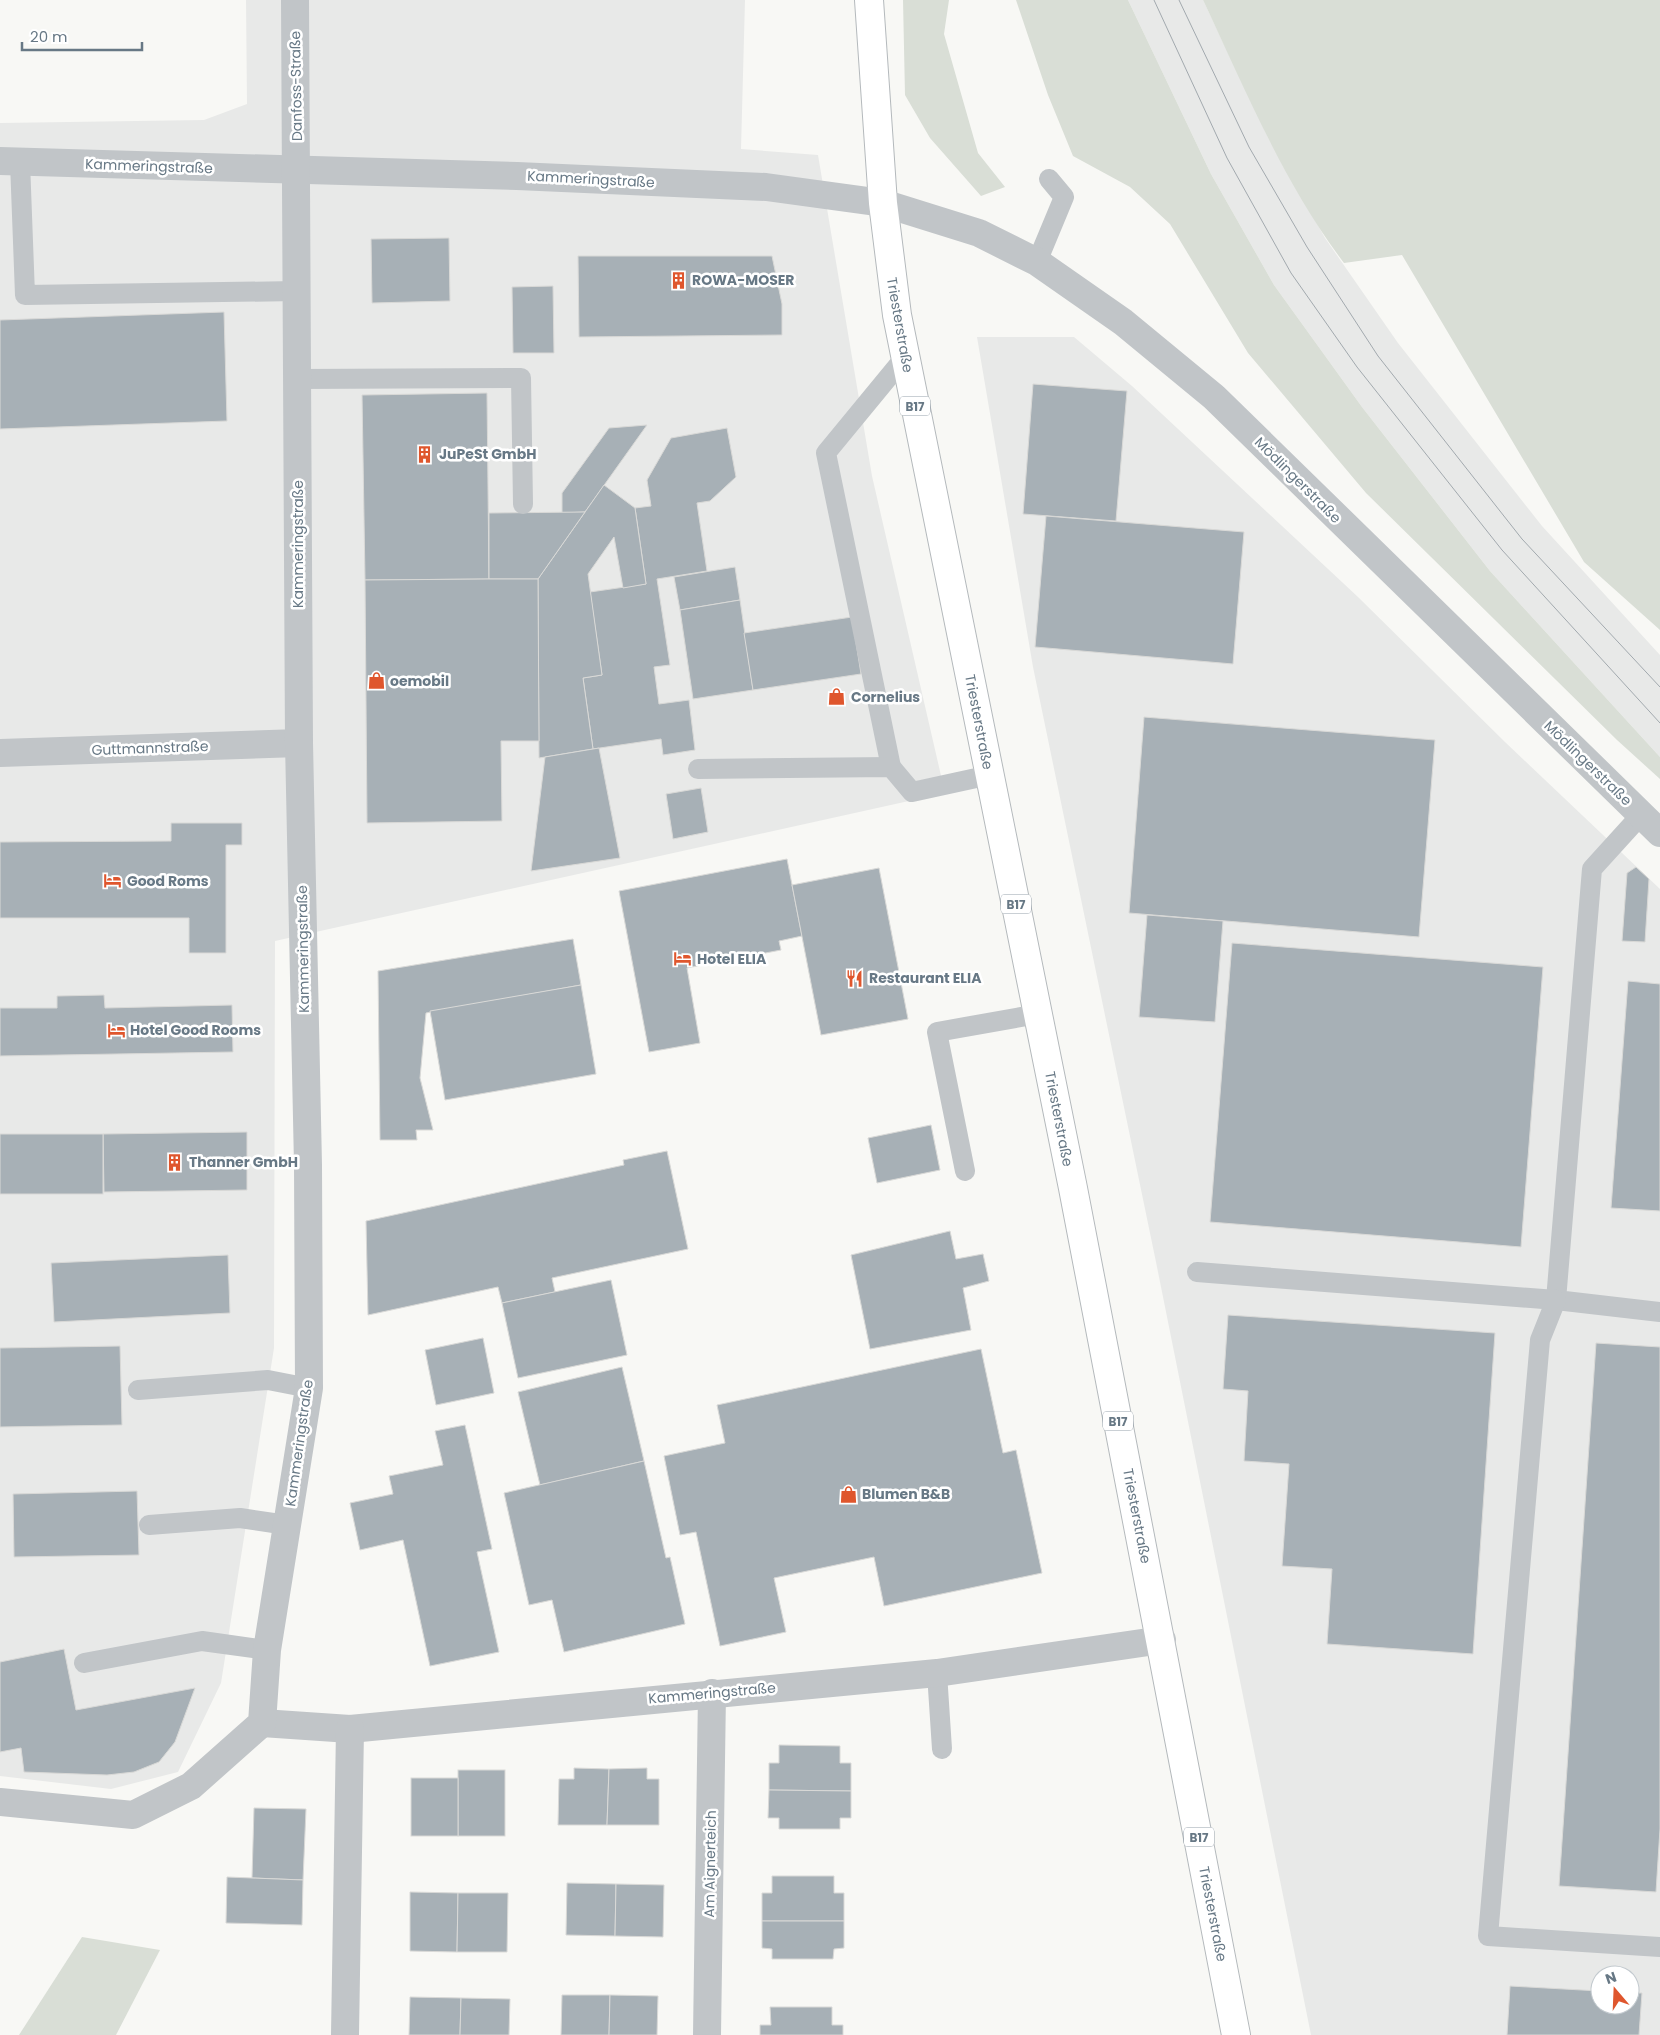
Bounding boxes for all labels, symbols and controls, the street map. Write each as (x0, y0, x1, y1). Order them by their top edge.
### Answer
scale bar (22, 20, 142, 52)
text: 20 m (30, 26, 68, 47)
street label: Danfoss-Straße (285, 30, 307, 141)
street label: Kammeringstraße (85, 154, 214, 178)
street label: Kammeringstraße (527, 166, 656, 192)
building icon: ROWA-MOSER (668, 270, 688, 290)
place label: ROWA-MOSER (692, 270, 794, 290)
street label: Triesterstraße (882, 276, 918, 375)
road number: B17 (900, 396, 930, 416)
street label: Mödlingerstraße (1250, 432, 1346, 528)
building icon: JuPeSt GmbH (415, 444, 435, 464)
place label: JuPeSt GmbH (439, 444, 536, 464)
street label: Kammeringstraße (288, 480, 308, 608)
shop icon: oemobil (366, 671, 386, 691)
place label: oemobil (390, 671, 449, 691)
street label: Triesterstraße (960, 673, 998, 772)
shop icon: Cornelius (827, 687, 847, 707)
place label: Cornelius (851, 687, 920, 707)
street label: Mödlingerstraße (1540, 716, 1637, 810)
street label: Guttmannstraße (91, 736, 209, 760)
hotel icon: Good Roms (103, 871, 123, 891)
place label: Good Roms (127, 871, 209, 891)
street label: Kammeringstraße (292, 885, 314, 1013)
road number: B17 (1001, 894, 1031, 914)
hotel icon: Hotel ELIA (673, 949, 693, 969)
place label: Hotel ELIA (697, 949, 767, 969)
restaurant icon: Restaurant ELIA (845, 968, 865, 988)
place label: Restaurant ELIA (869, 968, 982, 988)
hotel icon: Hotel Good Rooms (106, 1020, 126, 1040)
place label: Hotel Good Rooms (130, 1020, 261, 1040)
street label: Triesterstraße (1040, 1070, 1078, 1169)
building icon: Thanner GmbH (165, 1152, 185, 1172)
place label: Thanner GmbH (189, 1152, 298, 1172)
street label: Kammeringstraße (280, 1378, 318, 1508)
road number: B17 (1103, 1412, 1133, 1430)
street label: Triesterstraße (1118, 1467, 1156, 1566)
shop icon: Blumen B&B (838, 1484, 858, 1504)
place label: Blumen B&B (862, 1484, 950, 1504)
street label: Kammeringstraße (647, 1677, 777, 1709)
street label: Am Aignerteich (699, 1810, 721, 1918)
road number: B17 (1184, 1828, 1214, 1846)
street label: Triesterstraße (1194, 1865, 1232, 1964)
north arrow (1590, 1965, 1640, 2015)
text: N (1603, 1967, 1619, 1989)

